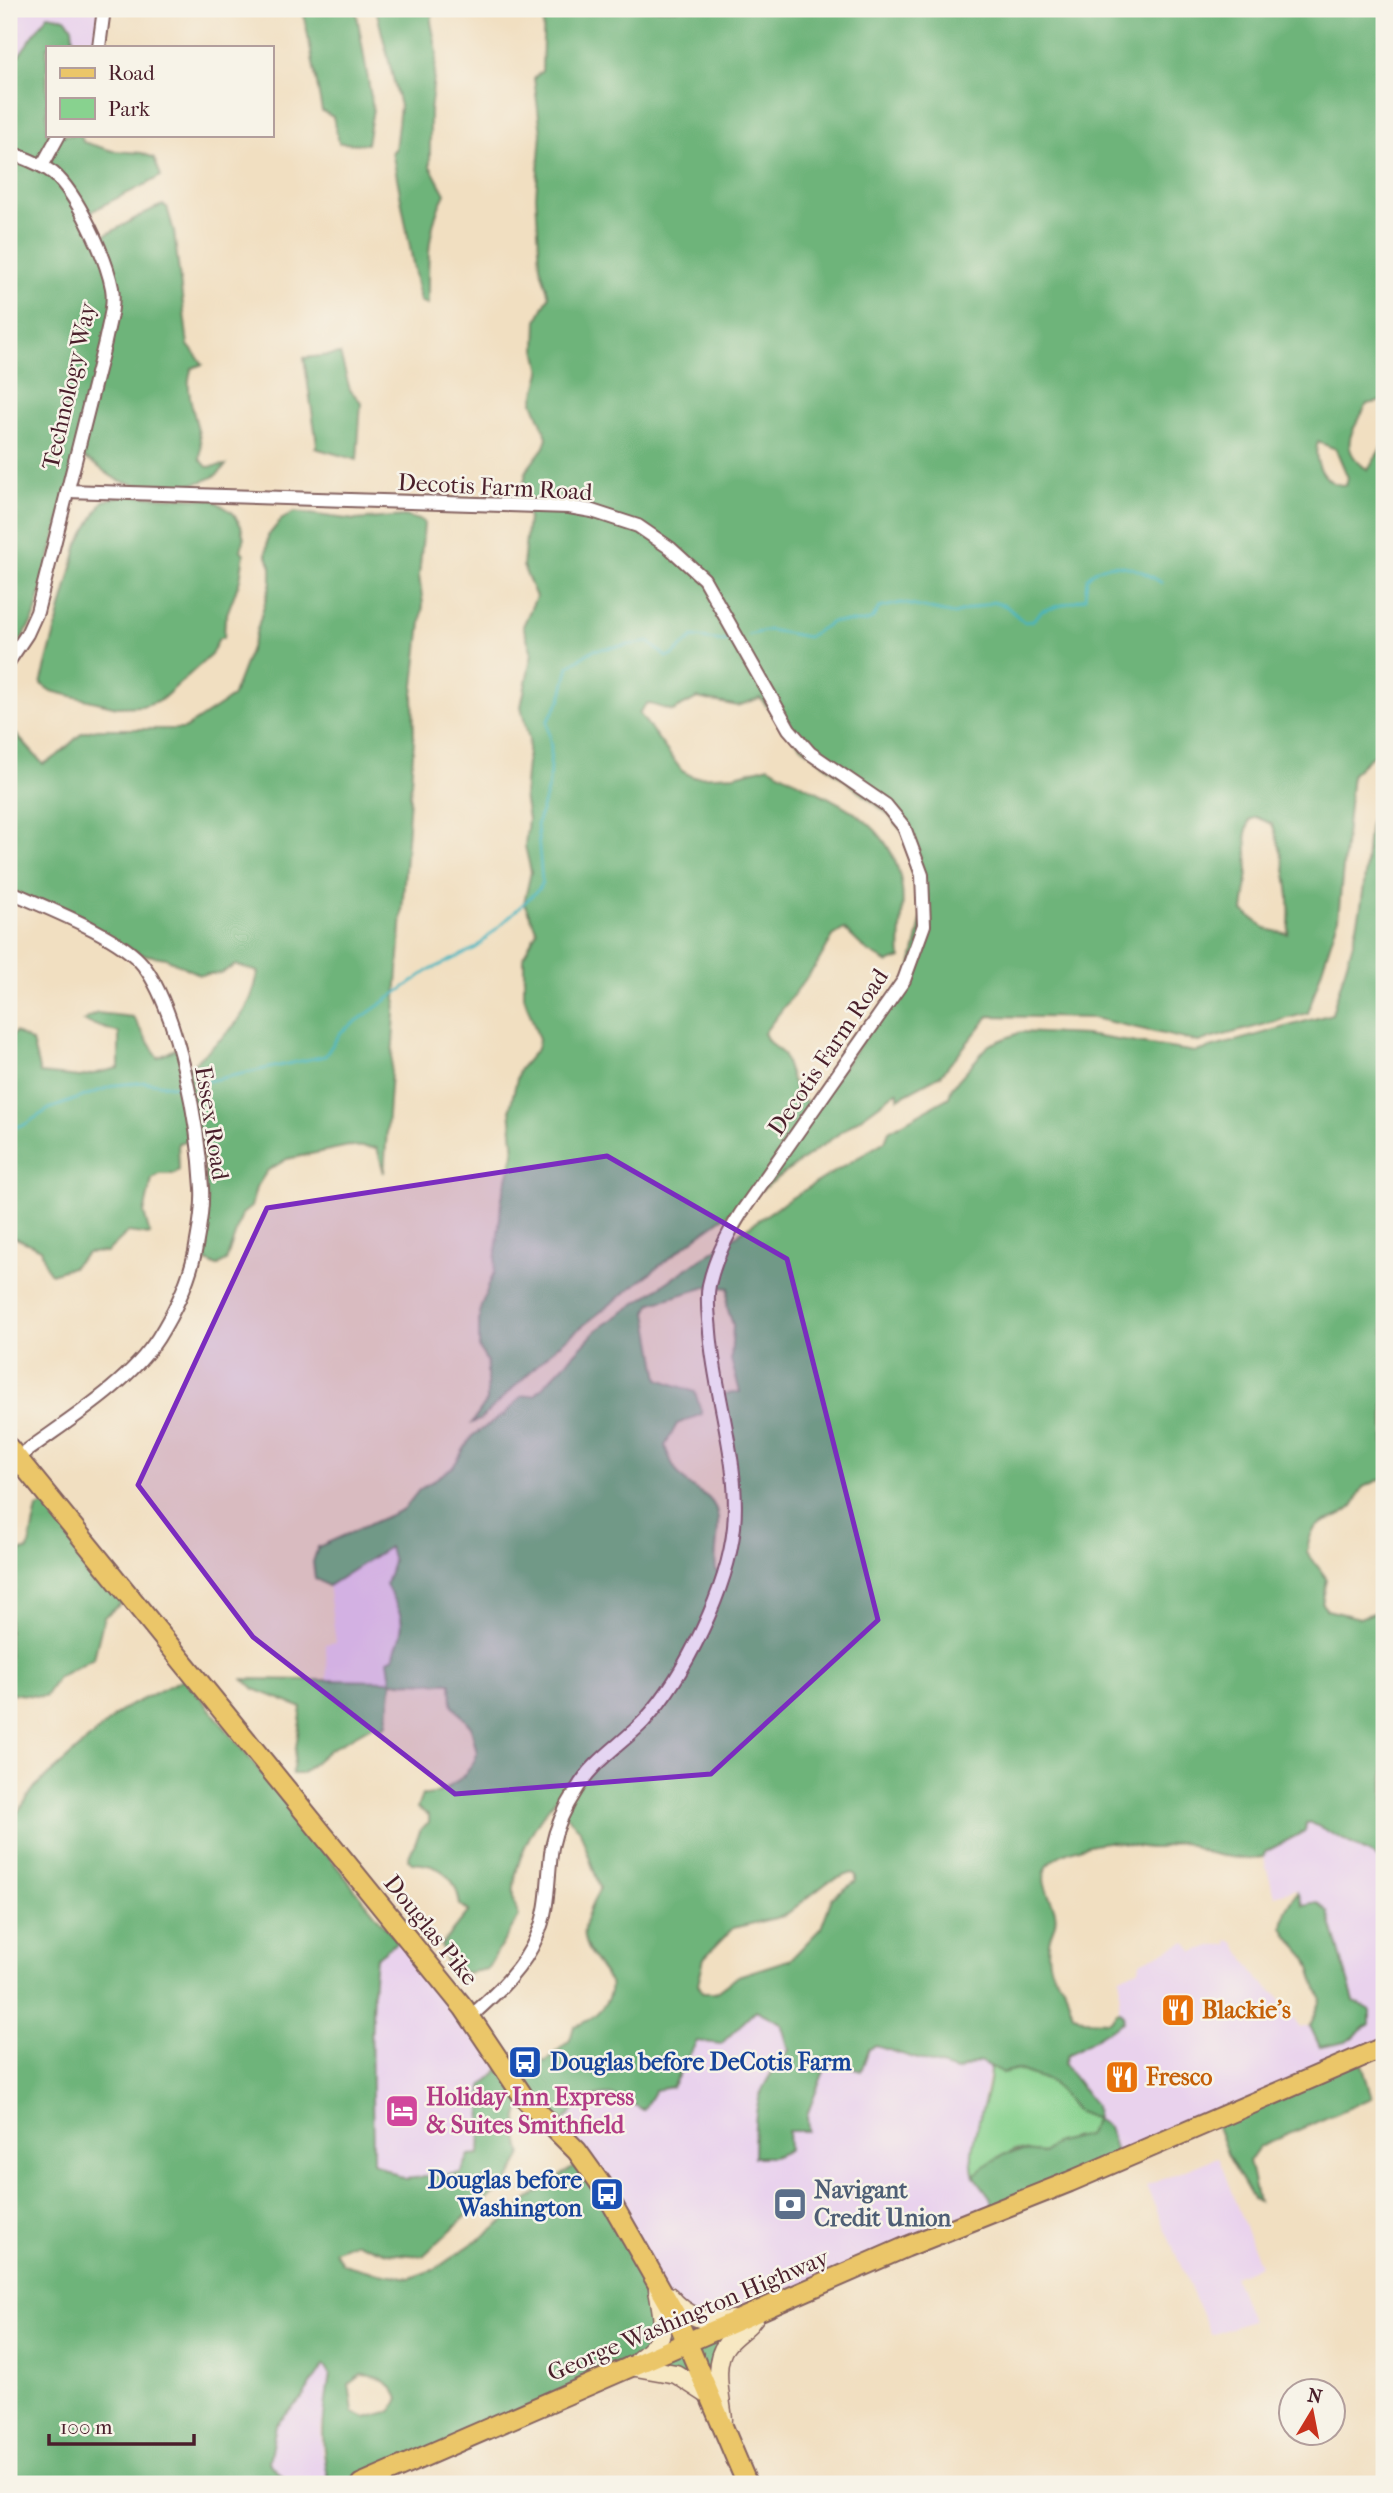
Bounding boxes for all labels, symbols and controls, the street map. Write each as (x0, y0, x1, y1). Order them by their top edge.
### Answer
legend (46, 46, 273, 136)
text: Road (108, 61, 155, 85)
text: Park (108, 97, 150, 121)
street label: Technology Way (36, 298, 102, 472)
street label: Decotis Farm Road (397, 468, 594, 506)
street label: Decotis Farm Road (762, 963, 895, 1141)
street label: Essex Road (189, 1064, 235, 1183)
street label: Douglas Pike (378, 1869, 484, 1991)
restaurant icon: Blackie's (1159, 1991, 1197, 2029)
place label: Blackie's (1202, 1996, 1291, 2024)
bus stop icon: Douglas before DeCotis Farm (506, 2043, 544, 2081)
place label: Douglas before DeCotis Farm (550, 2048, 853, 2076)
restaurant icon: Fresco (1103, 2058, 1141, 2096)
place label: Fresco (1145, 2063, 1212, 2091)
place label: Holiday Inn Express & Suites Smithfield (426, 2083, 634, 2139)
hotel icon: Holiday Inn Express & Suites Smithfield (383, 2092, 421, 2130)
place label: Douglas before Washington (428, 2166, 583, 2222)
bus stop icon: Douglas before Washington (588, 2175, 626, 2213)
place label: Navigant Credit Union (814, 2176, 952, 2232)
bank icon: Navigant Credit Union (771, 2185, 809, 2223)
street label: George Washington Highway (543, 2242, 834, 2387)
north arrow (1278, 2378, 1348, 2448)
text: N (1306, 2384, 1324, 2408)
scale bar (49, 2402, 194, 2446)
text: 100 m (60, 2415, 113, 2439)

